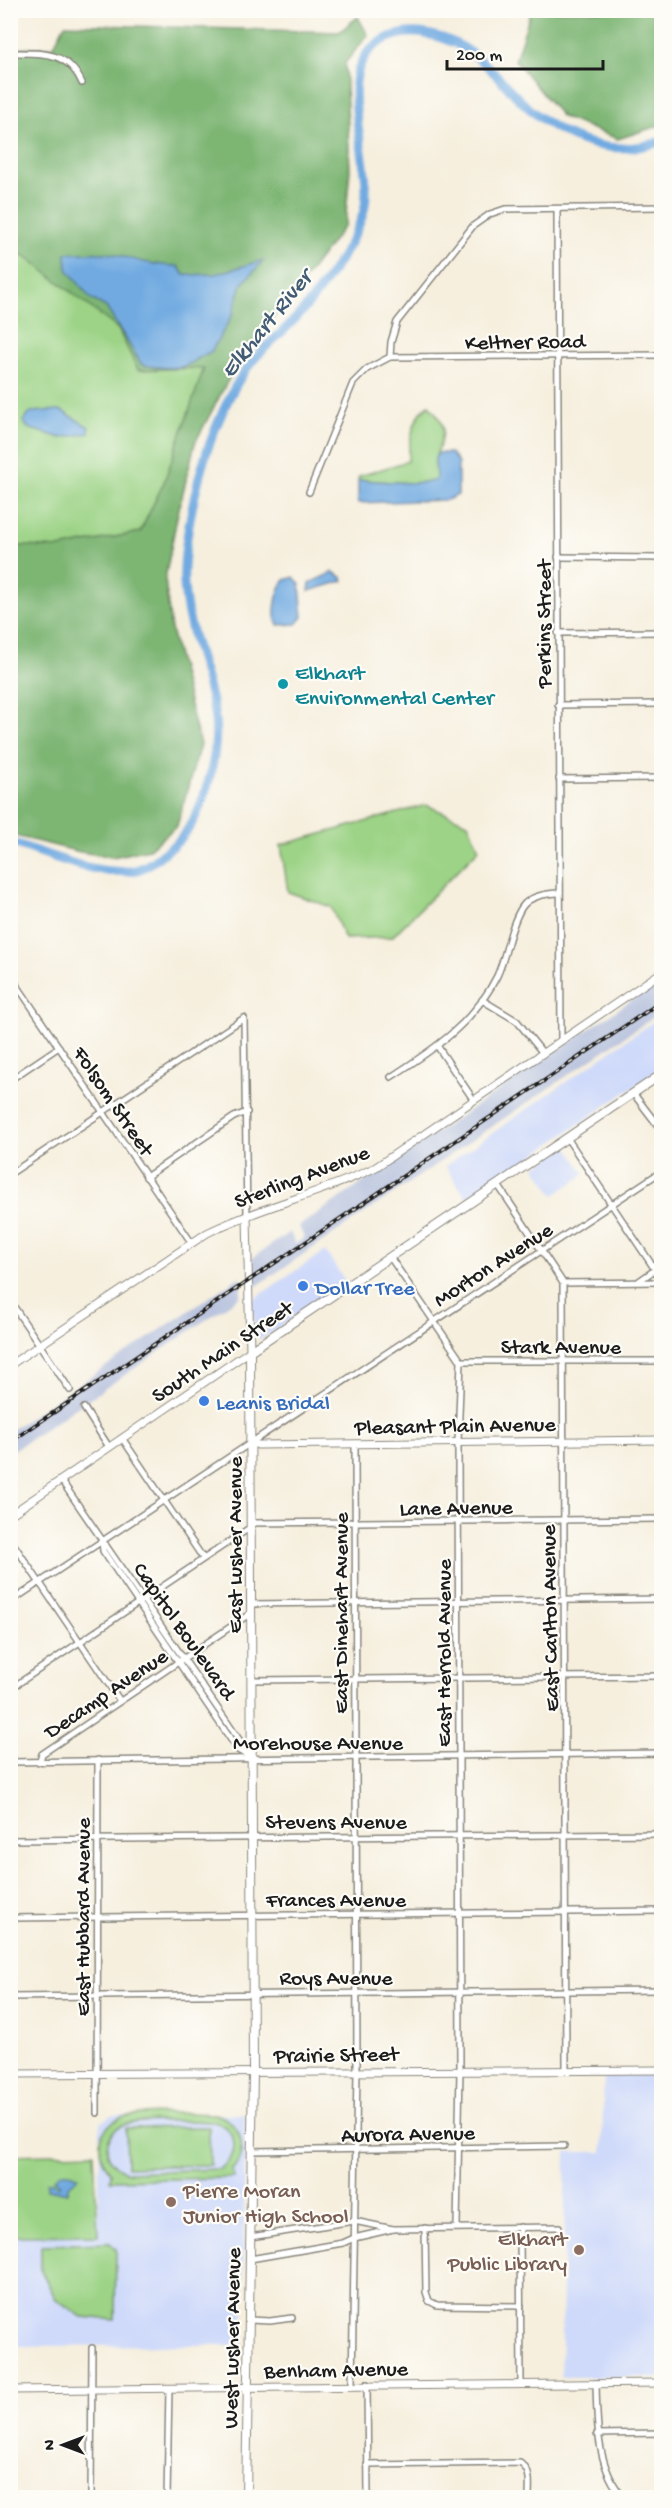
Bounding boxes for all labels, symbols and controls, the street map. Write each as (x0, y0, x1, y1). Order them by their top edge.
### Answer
scale bar (447, 33, 603, 71)
text: 200 m (456, 46, 503, 67)
water label: Elkhart River (215, 262, 323, 385)
street label: Keltner Road (465, 330, 587, 358)
street label: Perkins Street (533, 558, 559, 689)
place label: Elkhart Environmental Center (295, 662, 496, 713)
marker: Elkhart Environmental Center (276, 677, 290, 691)
street label: Folsom Street (65, 1042, 159, 1164)
street label: Sterling Avenue (231, 1141, 374, 1216)
street label: Morton Avenue (430, 1218, 559, 1314)
place label: Dollar Tree (313, 1277, 415, 1303)
marker: Dollar Tree (296, 1279, 310, 1293)
street label: South Main Street (148, 1295, 300, 1410)
street label: Stark Avenue (501, 1336, 622, 1362)
place label: Leanis Bridal (216, 1392, 330, 1418)
marker: Leanis Bridal (197, 1394, 211, 1408)
street label: Pleasant Plain Avenue (353, 1413, 557, 1443)
street label: East Lusher Avenue (224, 1456, 250, 1634)
street label: Lane Avenue (399, 1496, 514, 1524)
street label: East Dinehart Avenue (330, 1512, 356, 1714)
street label: East Carlton Avenue (537, 1523, 567, 1712)
street label: Capitol Boulevard (126, 1558, 241, 1708)
street label: East Herrold Avenue (433, 1558, 459, 1747)
street label: Decamp Avenue (39, 1644, 174, 1747)
street label: Morehouse Avenue (233, 1732, 404, 1758)
street label: Stevens Avenue (265, 1811, 407, 1837)
street label: East Hubbard Avenue (72, 1817, 98, 2016)
street label: Frances Avenue (265, 1889, 407, 1915)
street label: Roys Avenue (279, 1967, 393, 1993)
street label: Prairie Street (273, 2043, 401, 2071)
street label: Aurora Avenue (341, 2122, 476, 2150)
place label: Pierre Moran Junior High School (182, 2180, 349, 2231)
marker: Pierre Moran Junior High School (164, 2195, 178, 2209)
place label: Elkhart Public Library (447, 2228, 569, 2279)
marker: Elkhart Public Library (572, 2243, 586, 2257)
street label: West Lusher Avenue (219, 2247, 249, 2429)
street label: Benham Avenue (263, 2358, 409, 2386)
north arrow (33, 2415, 93, 2475)
text: N (42, 2439, 61, 2450)

